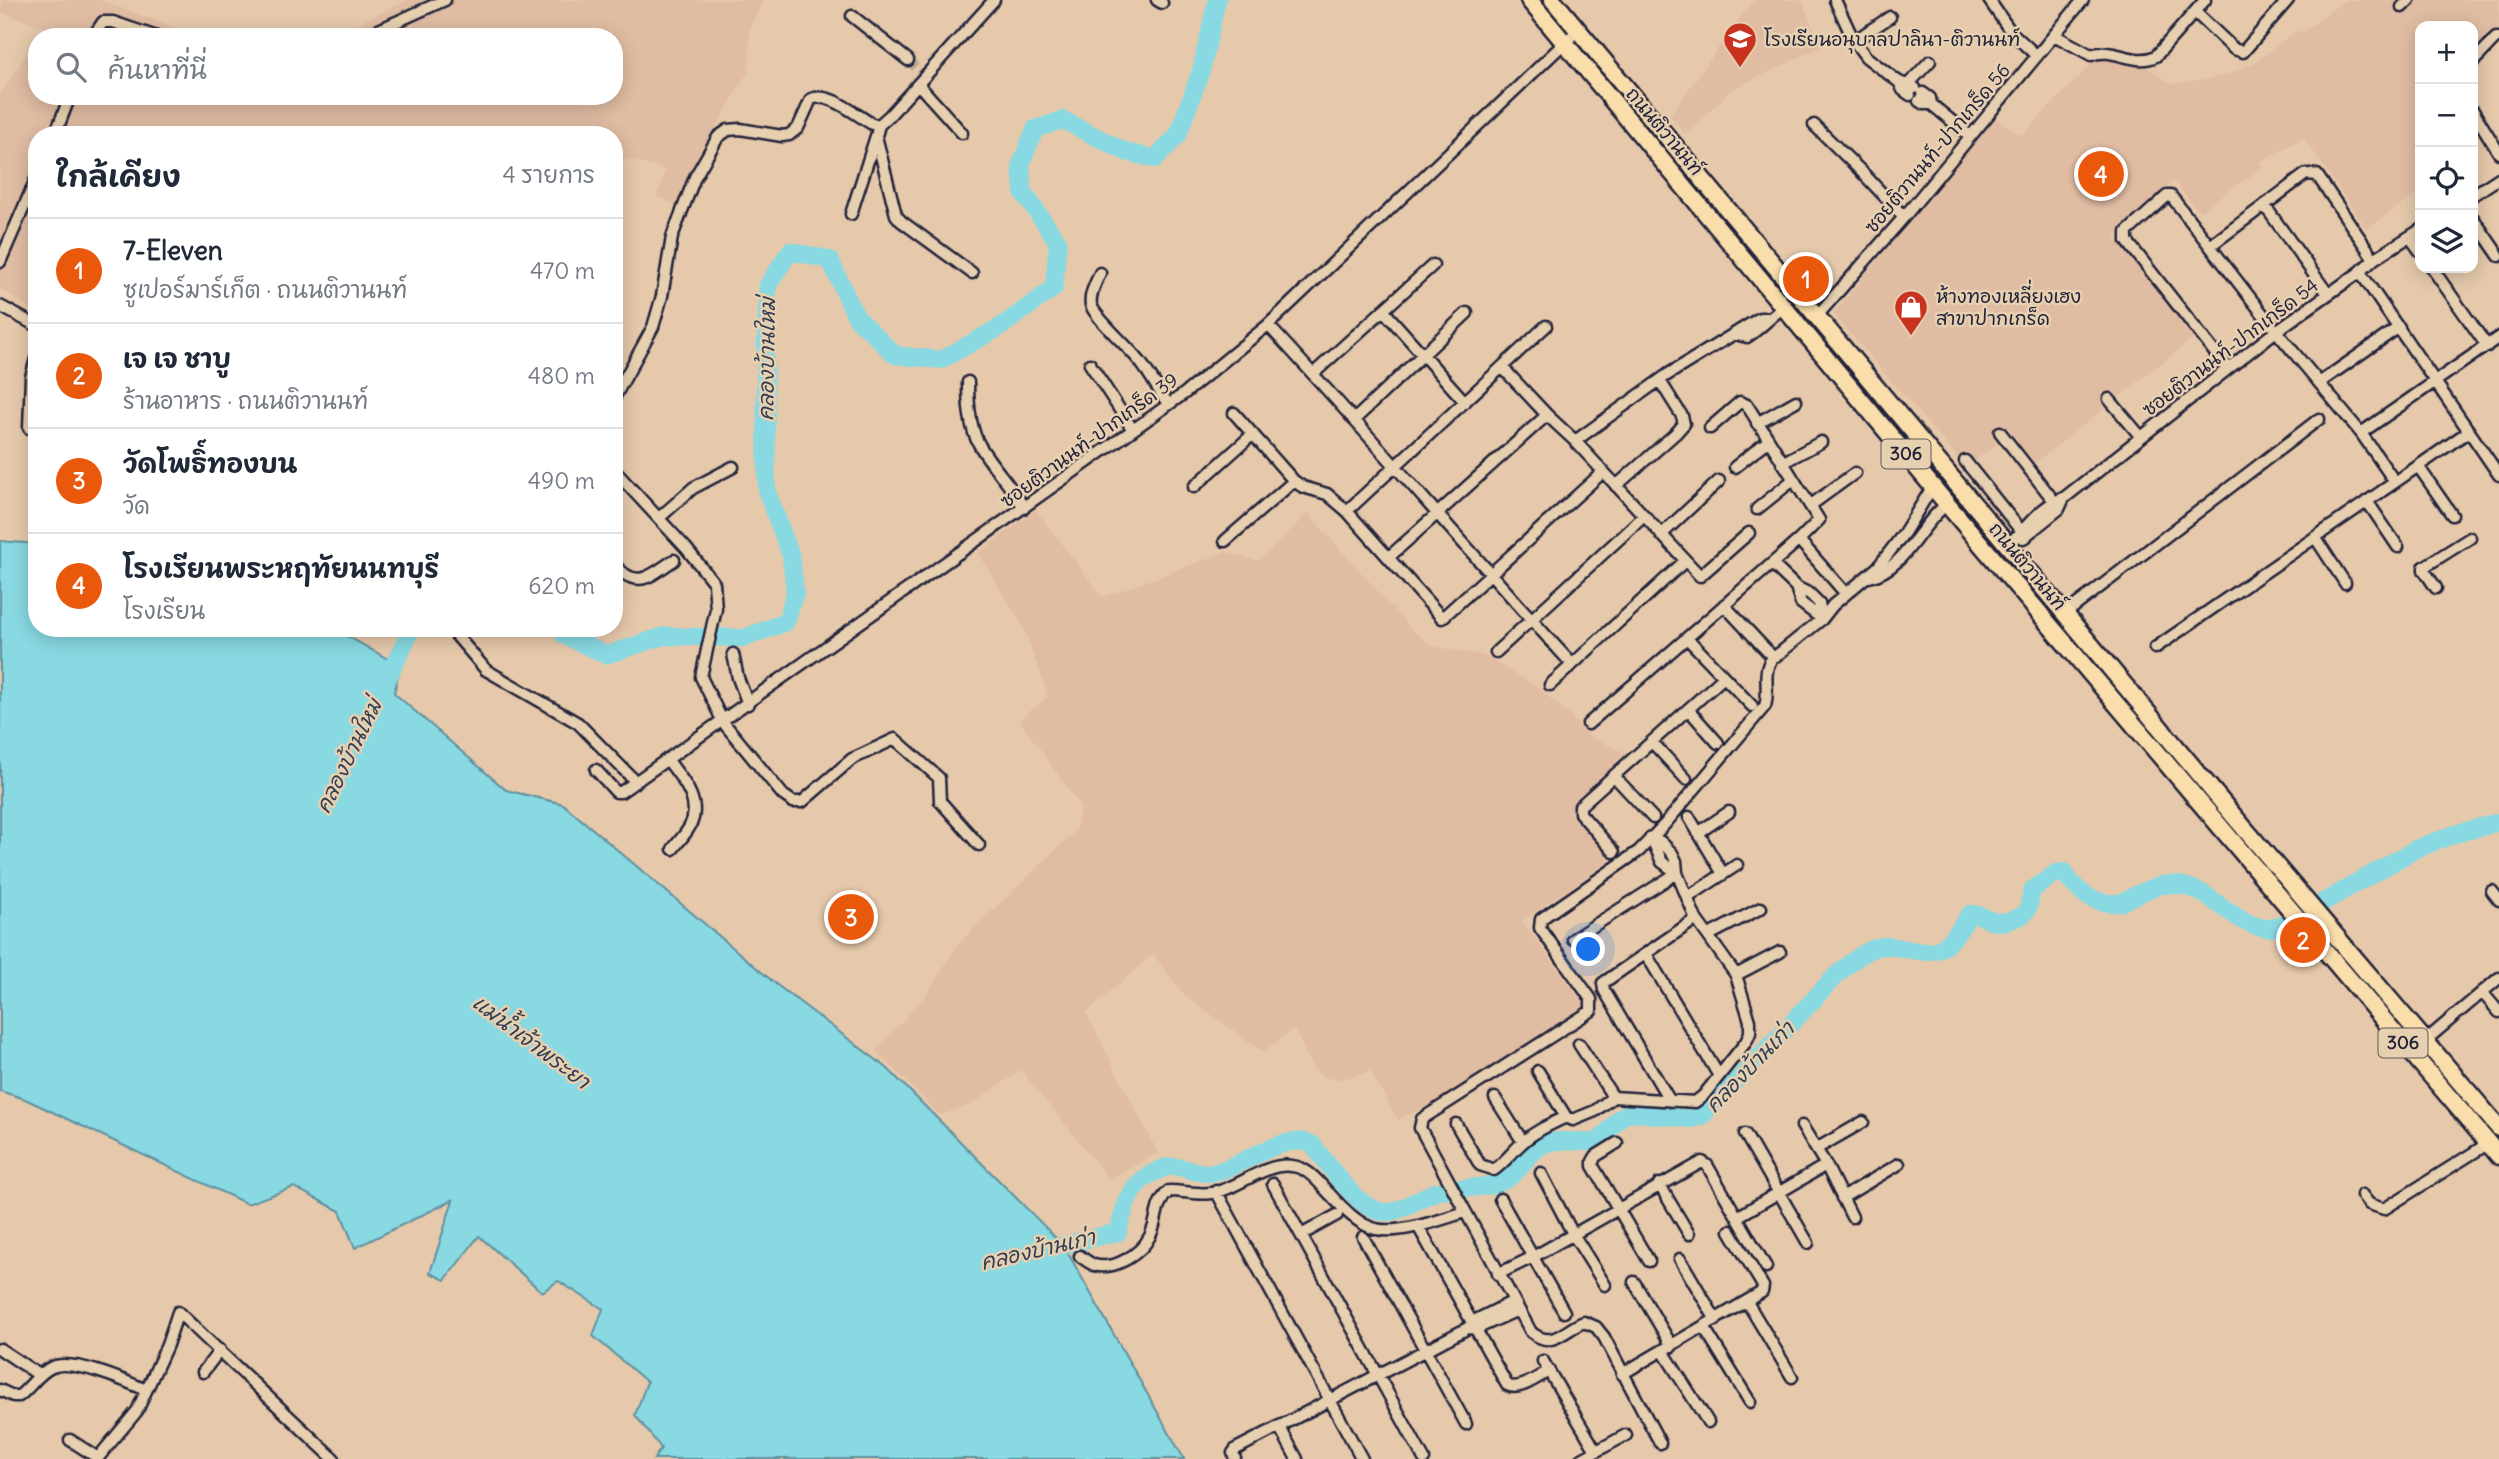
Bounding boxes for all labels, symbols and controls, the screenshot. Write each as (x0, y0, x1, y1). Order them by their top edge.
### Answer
school or university icon: โรงเรียนอนุบาลปาลินา-ติวานนท์ (1721, 20, 1759, 69)
map controls (2415, 21, 2478, 273)
button: + (2415, 21, 2478, 84)
place label: โรงเรียนอนุบาลปาลินา-ติวานนท์ (1764, 27, 2021, 54)
search box (28, 28, 623, 105)
icon: search (52, 48, 90, 86)
text: ค้นหาที่นี่ (108, 53, 207, 86)
street label: ซอยติวานนท์-ปากเกร็ด 56 (1859, 58, 2015, 238)
street label: ถนนติวานนท์ (1621, 82, 1709, 180)
button: − (2415, 84, 2478, 147)
button: locate (2415, 147, 2478, 210)
pin: 4 (2078, 148, 2124, 200)
text: ใกล้เคียง (56, 157, 181, 195)
text: 4 รายการ (502, 160, 595, 189)
button: layers (2415, 210, 2478, 273)
text: 7-Eleven (123, 234, 223, 267)
pin: 1 (1783, 253, 1829, 305)
text: 1 (74, 256, 84, 285)
text: 470 m (530, 256, 595, 285)
street label: ซอยติวานนท์-ปากเกร็ด 54 (2137, 273, 2323, 421)
text: ซูเปอร์มาร์เก็ต · ถนนติวานนท์ (123, 275, 407, 304)
place label: ห้างทองเหลี่ยงเฮง สาขาปากเกร็ด (1936, 279, 2081, 330)
shop icon: ห้างทองเหลี่ยงเฮง สาขาปากเกร็ด (1892, 288, 1930, 337)
water label: คลองบ้านใหม่ (752, 293, 781, 421)
text: เจ เจ ชาบู (123, 342, 231, 375)
text: 2 (73, 361, 85, 390)
text: 480 m (528, 361, 595, 390)
street label: ซอยติวานนท์-ปากเกร็ด 39 (995, 367, 1183, 513)
text: ร้านอาหาร · ถนนติวานนท์ (123, 386, 368, 415)
road number: 306 (1882, 440, 1930, 468)
text: วัดโพธิ์ทองบน (123, 447, 298, 480)
text: 3 (72, 466, 86, 495)
text: 490 m (528, 466, 595, 495)
text: วัด (123, 491, 150, 520)
street label: ถนนติวานนท์ (1984, 517, 2072, 615)
text: โรงเรียนพระหฤทัยนนทบุรี (123, 552, 439, 585)
text: 4 (72, 571, 86, 600)
text: 620 m (528, 571, 595, 600)
text: โรงเรียน (123, 596, 205, 625)
water label: คลองบ้านใหม่ (309, 691, 389, 817)
pin: 3 (828, 891, 874, 943)
pin: 2 (2280, 914, 2326, 966)
your location (1571, 932, 1605, 966)
water label: แม่น้ำเจ้าพระยา (467, 984, 600, 1096)
water label: คลองบ้านเก่า (1699, 1014, 1801, 1118)
road number: 306 (2378, 1028, 2428, 1058)
water label: คลองบ้านเก่า (978, 1223, 1099, 1276)

